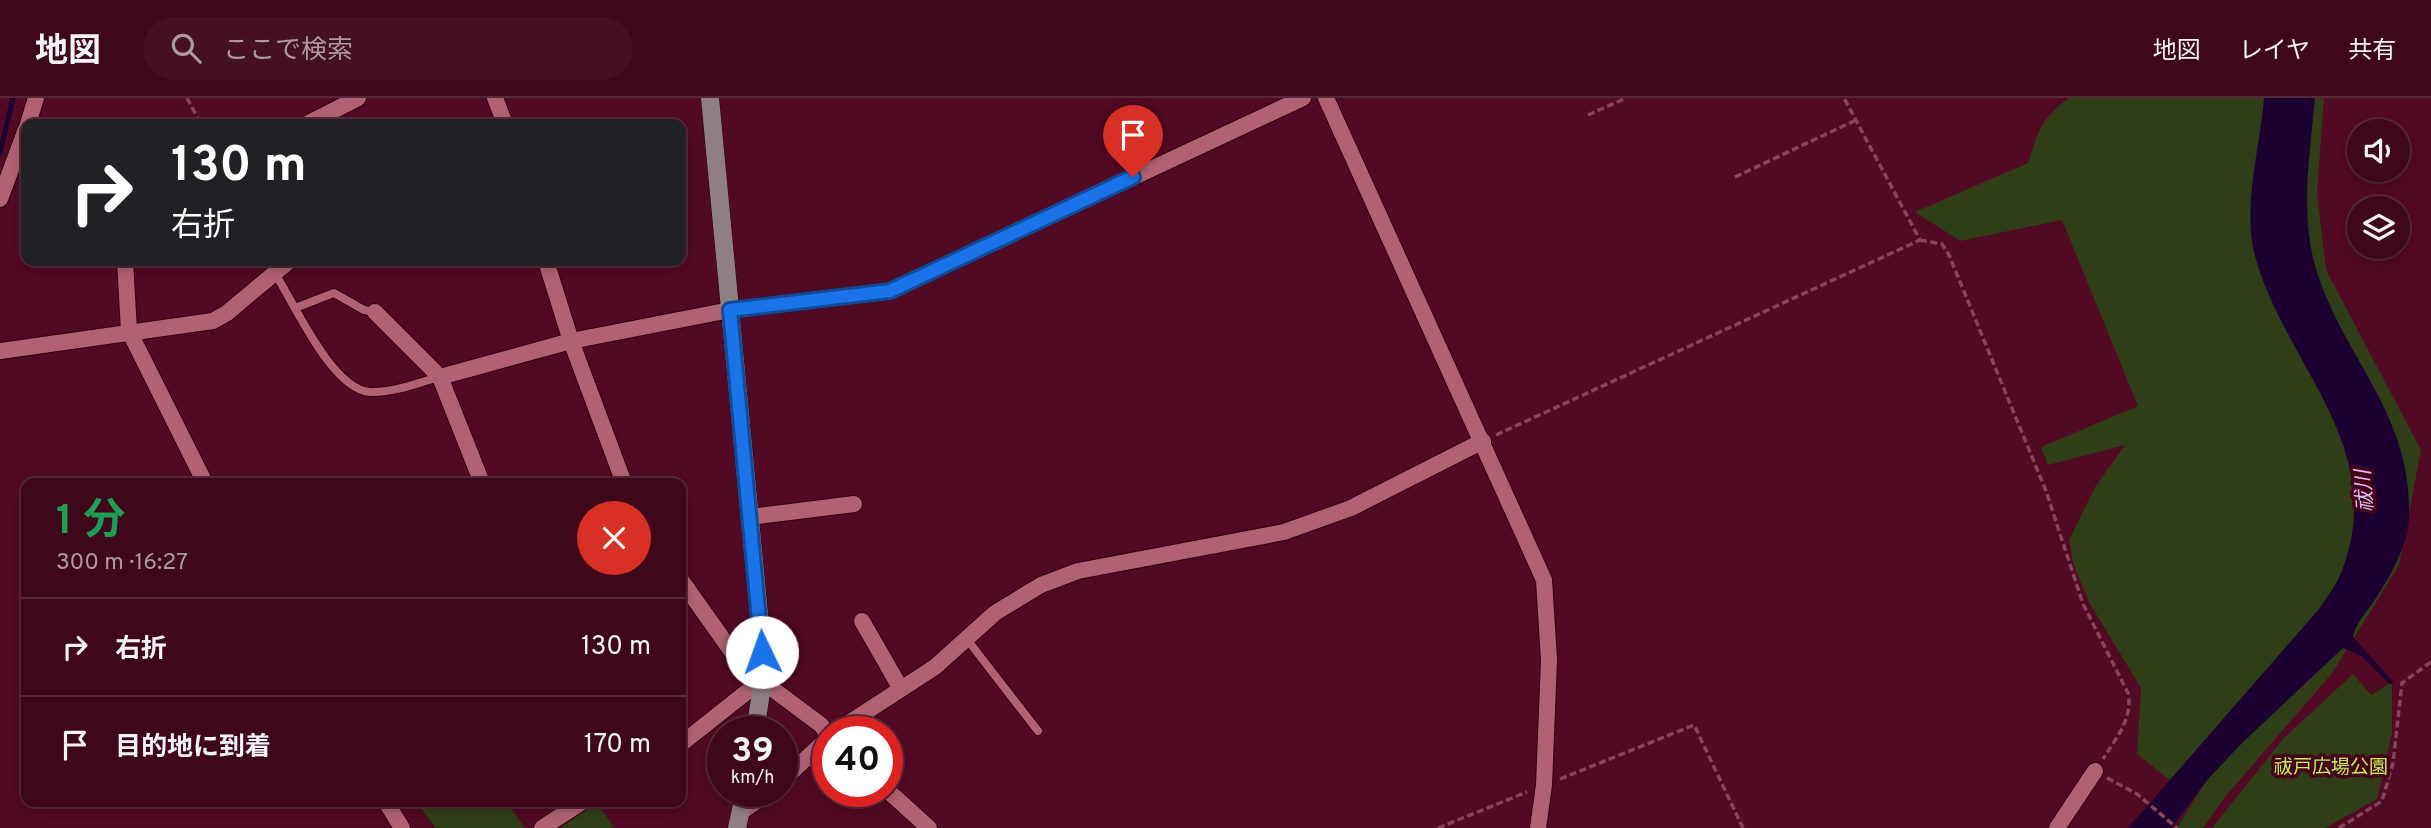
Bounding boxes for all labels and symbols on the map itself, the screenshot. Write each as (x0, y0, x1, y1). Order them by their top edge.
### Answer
pin (1103, 105, 1163, 177)
water label: 祓川 (2350, 467, 2380, 513)
position arrow (725, 615, 799, 689)
speed limit sign: 40 (812, 716, 903, 807)
park label: 祓戸広場公園 (2274, 756, 2388, 780)

